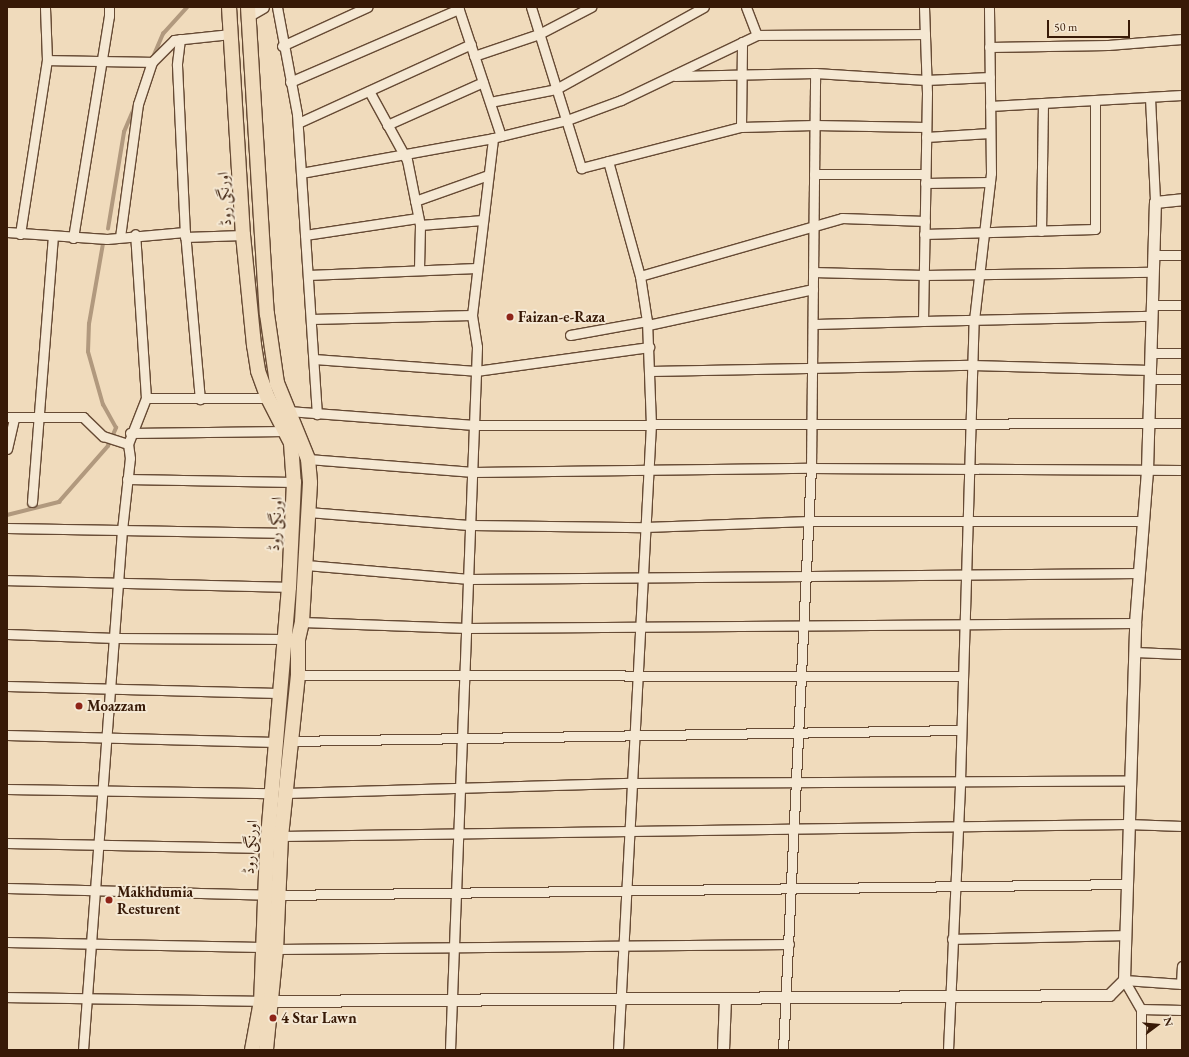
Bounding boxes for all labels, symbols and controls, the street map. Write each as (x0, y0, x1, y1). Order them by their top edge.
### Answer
scale bar (1049, 12, 1132, 38)
text: 50 m (1054, 19, 1077, 35)
street label: اورنگی روڈ (213, 171, 235, 227)
place label: Faizan-e-Raza (518, 308, 605, 326)
marker: Faizan-e-Raza (505, 312, 515, 322)
street label: اورنگی روڈ (265, 496, 285, 552)
place label: Moazzam (87, 697, 146, 715)
marker: Moazzam (74, 701, 84, 711)
street label: اورنگی روڈ (239, 819, 261, 875)
place label: Makhdumia Resturent (117, 882, 193, 917)
marker: Makhdumia Resturent (104, 895, 114, 905)
north arrow (1137, 1005, 1177, 1045)
place label: 4 Star Lawn (281, 1009, 357, 1027)
marker: 4 Star Lawn (268, 1013, 278, 1023)
text: N (1161, 1015, 1176, 1028)

